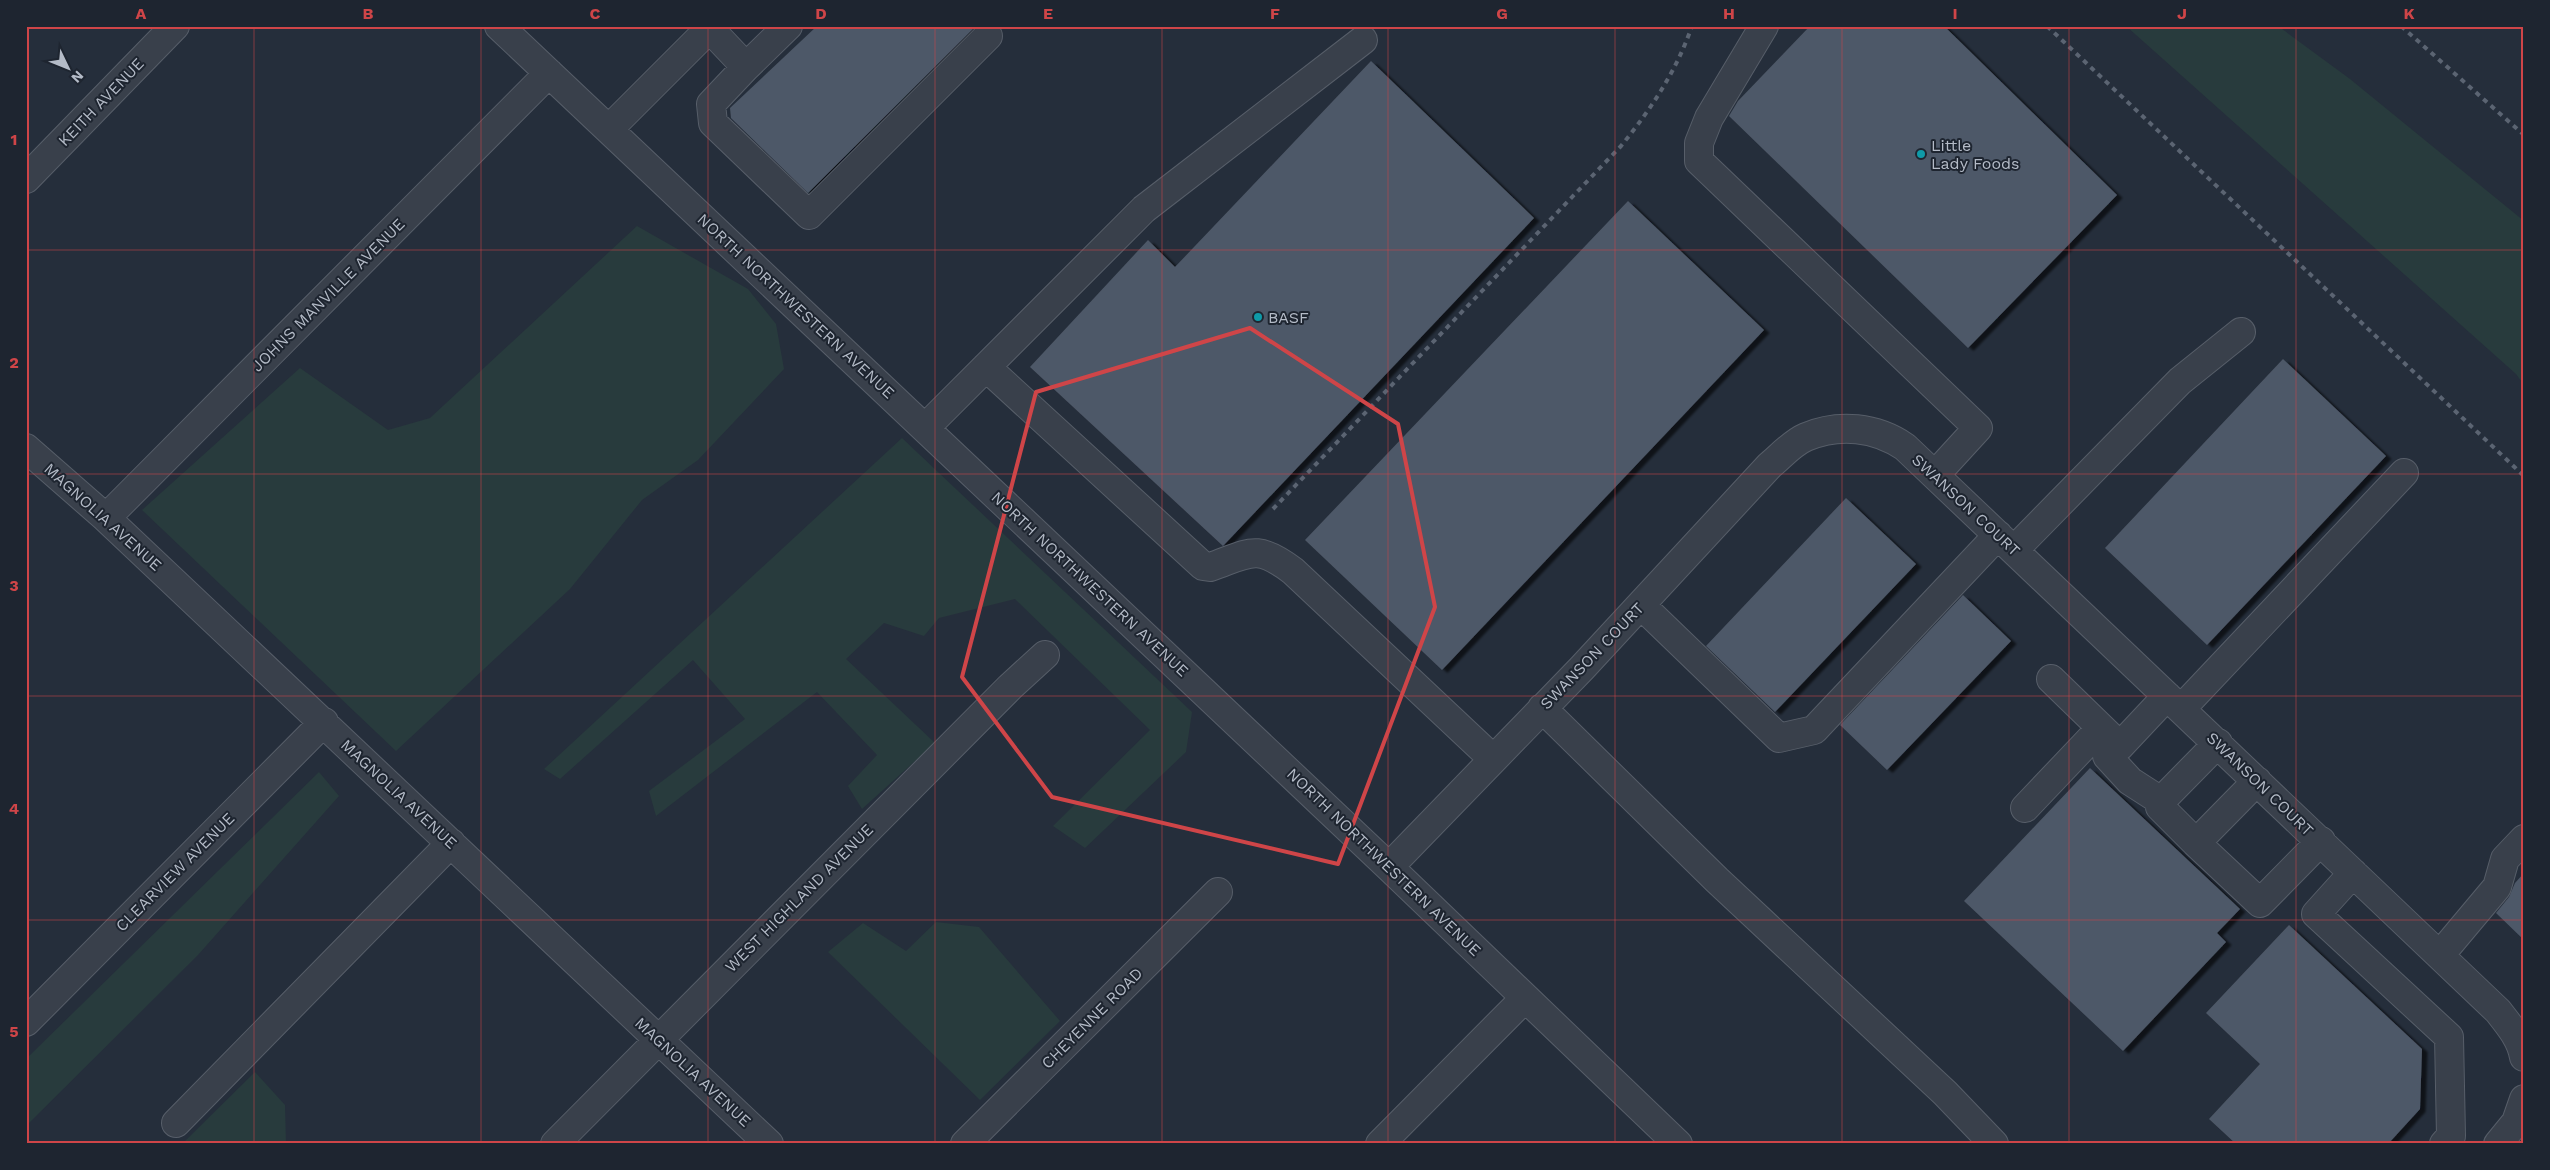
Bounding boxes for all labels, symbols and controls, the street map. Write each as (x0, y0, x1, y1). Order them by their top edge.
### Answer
text: A (136, 4, 147, 23)
text: B (363, 4, 374, 23)
text: C (590, 4, 601, 23)
text: D (815, 4, 827, 23)
text: E (1043, 4, 1053, 23)
text: F (1270, 4, 1280, 23)
text: G (1496, 4, 1508, 23)
text: H (1723, 4, 1735, 23)
text: I (1952, 4, 1958, 23)
text: J (2177, 4, 2187, 23)
text: K (2403, 4, 2415, 23)
north arrow (42, 42, 92, 92)
street label: KEITH AVENUE (54, 54, 148, 150)
text: 1 (11, 130, 17, 149)
place label: Little Lady Foods (1931, 136, 2020, 173)
marker: Little Lady Foods (1915, 148, 1927, 160)
street label: NORTH NORTHWESTERN AVENUE (694, 210, 898, 402)
street label: JOHNS MANVILLE AVENUE (247, 214, 409, 376)
place label: BASF (1268, 308, 1309, 327)
marker: BASF (1252, 311, 1264, 323)
text: 2 (9, 353, 19, 372)
street label: SWANSON COURT (1908, 450, 2024, 560)
street label: MAGNOLIA AVENUE (40, 459, 166, 575)
street label: NORTH NORTHWESTERN AVENUE (988, 488, 1192, 680)
text: 3 (9, 576, 19, 595)
street label: SWANSON COURT (1536, 598, 1648, 713)
street label: SWANSON COURT (2203, 728, 2318, 840)
street label: MAGNOLIA AVENUE (337, 735, 461, 853)
street label: NORTH NORTHWESTERN AVENUE (1283, 764, 1485, 960)
text: 4 (9, 799, 19, 818)
street label: CLEARVIEW AVENUE (112, 809, 238, 935)
street label: WEST HIGHLAND AVENUE (721, 820, 877, 976)
street label: CHEYENNE ROAD (1037, 963, 1147, 1073)
street label: MAGNOLIA AVENUE (631, 1013, 755, 1131)
text: 5 (9, 1022, 19, 1041)

